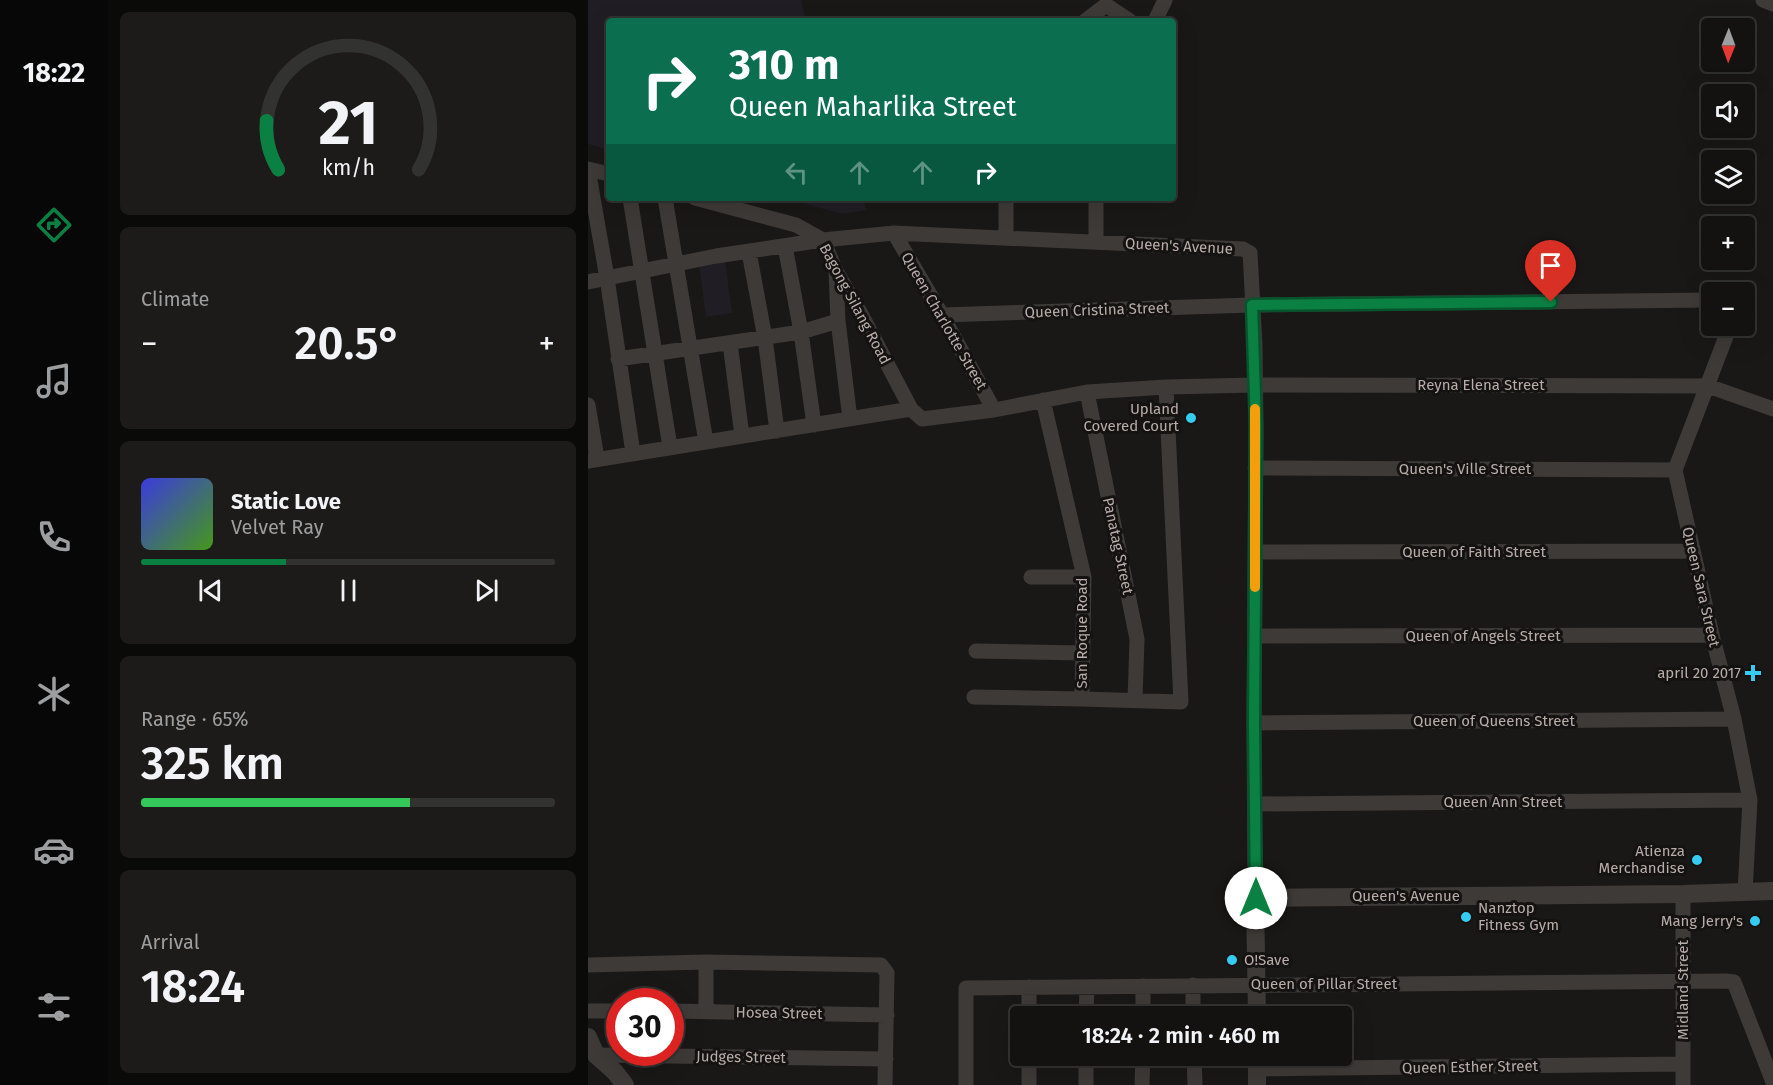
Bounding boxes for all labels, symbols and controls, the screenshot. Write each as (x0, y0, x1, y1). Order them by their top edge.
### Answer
north arrow (1701, 18, 1755, 72)
map controls (1701, 18, 1755, 336)
text: 310 m (729, 40, 839, 90)
icon: right (630, 42, 708, 120)
text: 18:22 (23, 57, 85, 89)
button: sound (1701, 84, 1755, 138)
text: 21 (318, 86, 378, 161)
text: Queen Maharlika Street (729, 91, 1016, 123)
button: layers (1701, 150, 1755, 204)
text: km/h (321, 156, 375, 182)
icon: left (780, 156, 813, 189)
icon: ahead (843, 156, 876, 189)
icon: ahead (906, 156, 939, 189)
icon: right (969, 156, 1002, 189)
icon: directions (33, 204, 75, 246)
button: + (1701, 216, 1755, 270)
street label: Queen's Avenue (1125, 234, 1233, 258)
pin (1525, 240, 1576, 302)
street label: Bagong Silang Road (816, 241, 894, 367)
street label: Queen Charlotte Street (897, 249, 991, 393)
icon: arrive (1534, 249, 1567, 282)
button: − (1701, 282, 1755, 336)
text: Climate (141, 287, 209, 311)
street label: Queen Cristina Street (1024, 298, 1170, 322)
text: 20.5° (294, 317, 402, 371)
text: − (141, 324, 158, 364)
text: + (539, 324, 555, 364)
icon: music (33, 360, 75, 402)
street label: Reyna Elena Street (1417, 376, 1545, 394)
place label: Upland Covered Court (1083, 400, 1180, 435)
marker: Upland Covered Court (1184, 411, 1198, 425)
street label: Queen's Ville Street (1399, 460, 1532, 478)
text: Static Love (231, 488, 341, 515)
street label: Panatag Street (1099, 496, 1137, 597)
text: Velvet Ray (231, 515, 324, 539)
icon: phone (33, 516, 75, 558)
street label: Queen Sara Street (1678, 525, 1724, 649)
street label: Queen of Faith Street (1402, 543, 1546, 561)
icon: previous (194, 574, 227, 607)
icon: pause (332, 574, 365, 607)
icon: next (470, 574, 503, 607)
street label: San Roque Road (1073, 577, 1091, 689)
street label: Queen of Angels Street (1405, 627, 1561, 645)
place label: april 20 2017 (1657, 664, 1741, 682)
marker: april 20 2017 (1746, 666, 1760, 680)
icon: climate (33, 673, 75, 715)
text: Range · 65% (141, 707, 249, 731)
street label: Queen of Queens Street (1413, 712, 1576, 730)
text: 325 km (141, 737, 284, 791)
street label: Queen Ann Street (1443, 793, 1563, 811)
icon: car (33, 829, 75, 871)
place label: Atienza Merchandise (1599, 842, 1685, 877)
marker: Atienza Merchandise (1690, 853, 1704, 867)
position arrow (1224, 866, 1288, 930)
street label: Queen's Avenue (1352, 887, 1460, 905)
place label: Nanztop Fitness Gym (1478, 899, 1559, 934)
marker: Nanztop Fitness Gym (1459, 910, 1473, 924)
place label: Mang Jerry's (1661, 912, 1743, 930)
marker: Mang Jerry's (1748, 914, 1762, 928)
text: Arrival (141, 930, 200, 954)
street label: Midland Street (1674, 940, 1692, 1040)
place label: O!Save (1244, 951, 1290, 969)
marker: O!Save (1225, 953, 1239, 967)
text: 18:24 (141, 960, 245, 1014)
street label: Queen of Pillar Street (1251, 975, 1398, 993)
icon: filters (33, 986, 75, 1028)
speed limit sign: 30 (606, 988, 684, 1066)
street label: Hosea Street (735, 1003, 823, 1023)
text: 18:24 · 2 min · 460 m (1082, 1022, 1280, 1049)
street label: Judges Street (696, 1047, 787, 1067)
street label: Queen Esther Street (1402, 1057, 1539, 1077)

